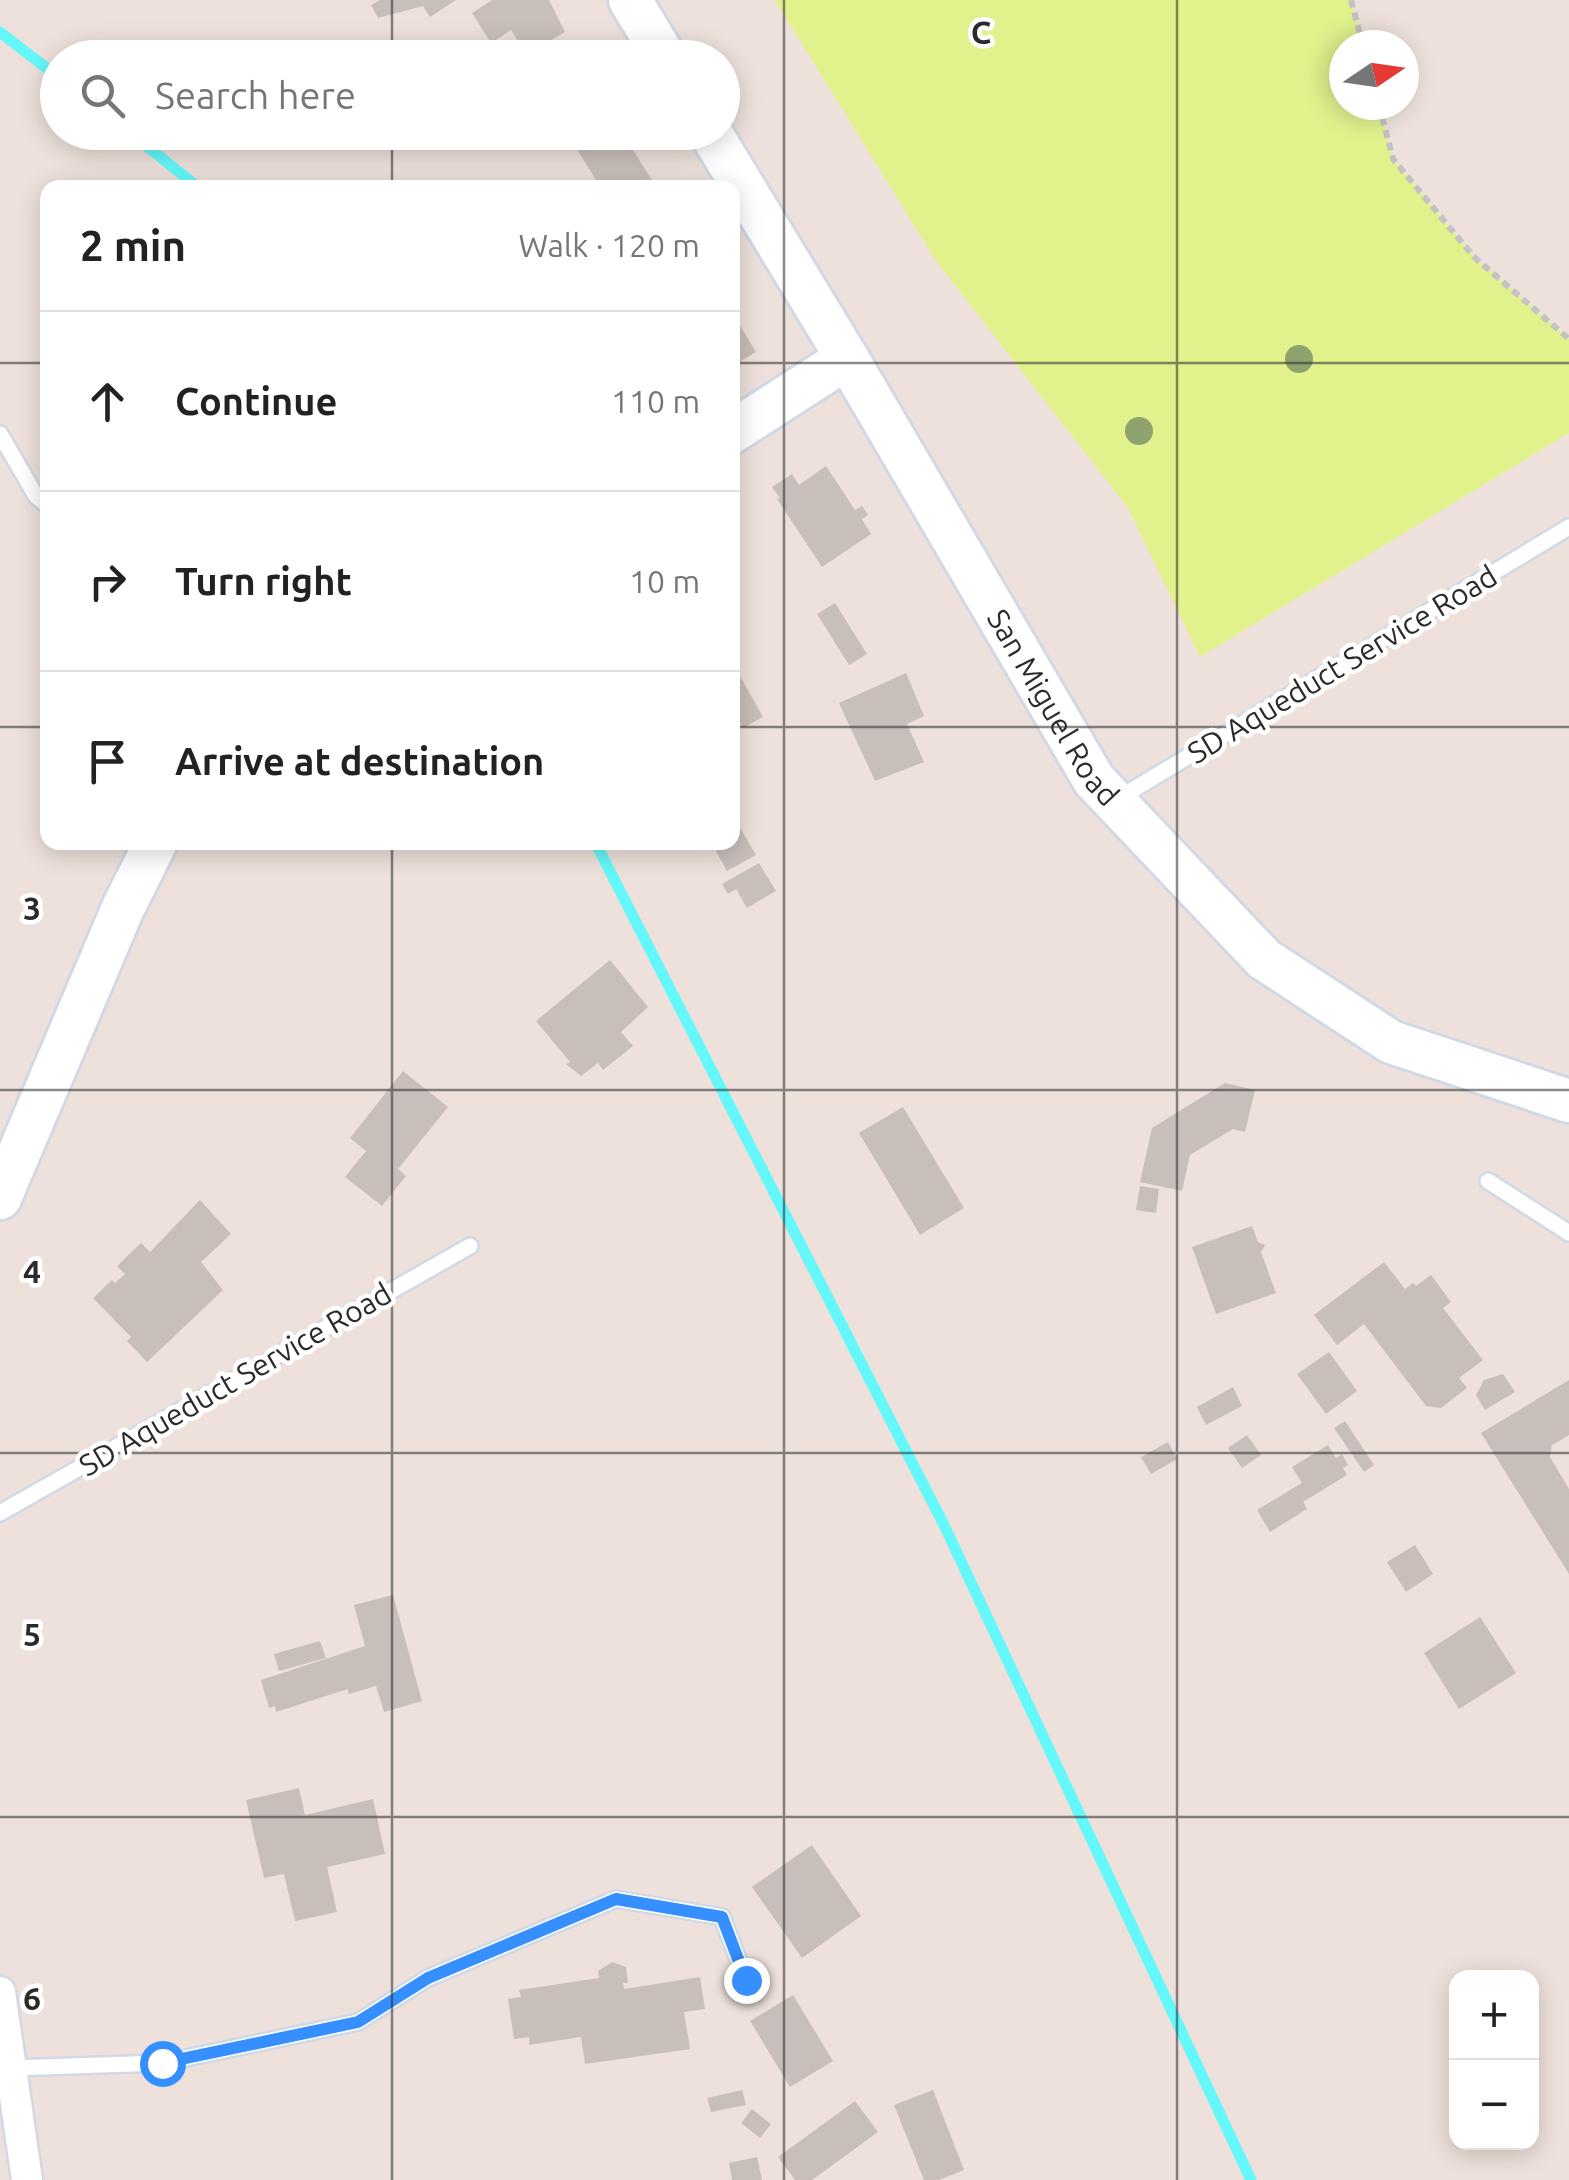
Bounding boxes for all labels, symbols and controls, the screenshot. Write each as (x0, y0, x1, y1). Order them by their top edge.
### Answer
text: C (971, 14, 991, 50)
north arrow (1329, 30, 1419, 120)
search box (40, 40, 740, 150)
icon: search (75, 68, 130, 123)
text: Search here (155, 74, 356, 116)
text: 2 min (80, 222, 186, 269)
text: Walk · 120 m (518, 227, 700, 263)
icon: ahead (80, 374, 135, 429)
text: Continue (175, 380, 337, 422)
text: 110 m (611, 383, 700, 419)
icon: right (80, 554, 135, 609)
street label: SD Aqueduct Service Road (1181, 558, 1503, 770)
text: Turn right (175, 560, 352, 602)
text: 10 m (629, 563, 700, 599)
street label: San Miguel Road (981, 603, 1126, 812)
icon: arrive (80, 734, 135, 789)
text: Arrive at destination (175, 740, 544, 782)
text: 3 (23, 890, 41, 926)
text: 4 (23, 1253, 41, 1289)
street label: SD Aqueduct Service Road (73, 1276, 397, 1482)
text: 5 (23, 1616, 41, 1652)
route end (724, 1958, 770, 2004)
map controls (1449, 1970, 1539, 2150)
button: + (1449, 1970, 1539, 2060)
text: 6 (23, 1980, 41, 2016)
route start (140, 2041, 186, 2087)
button: − (1449, 2060, 1539, 2150)

